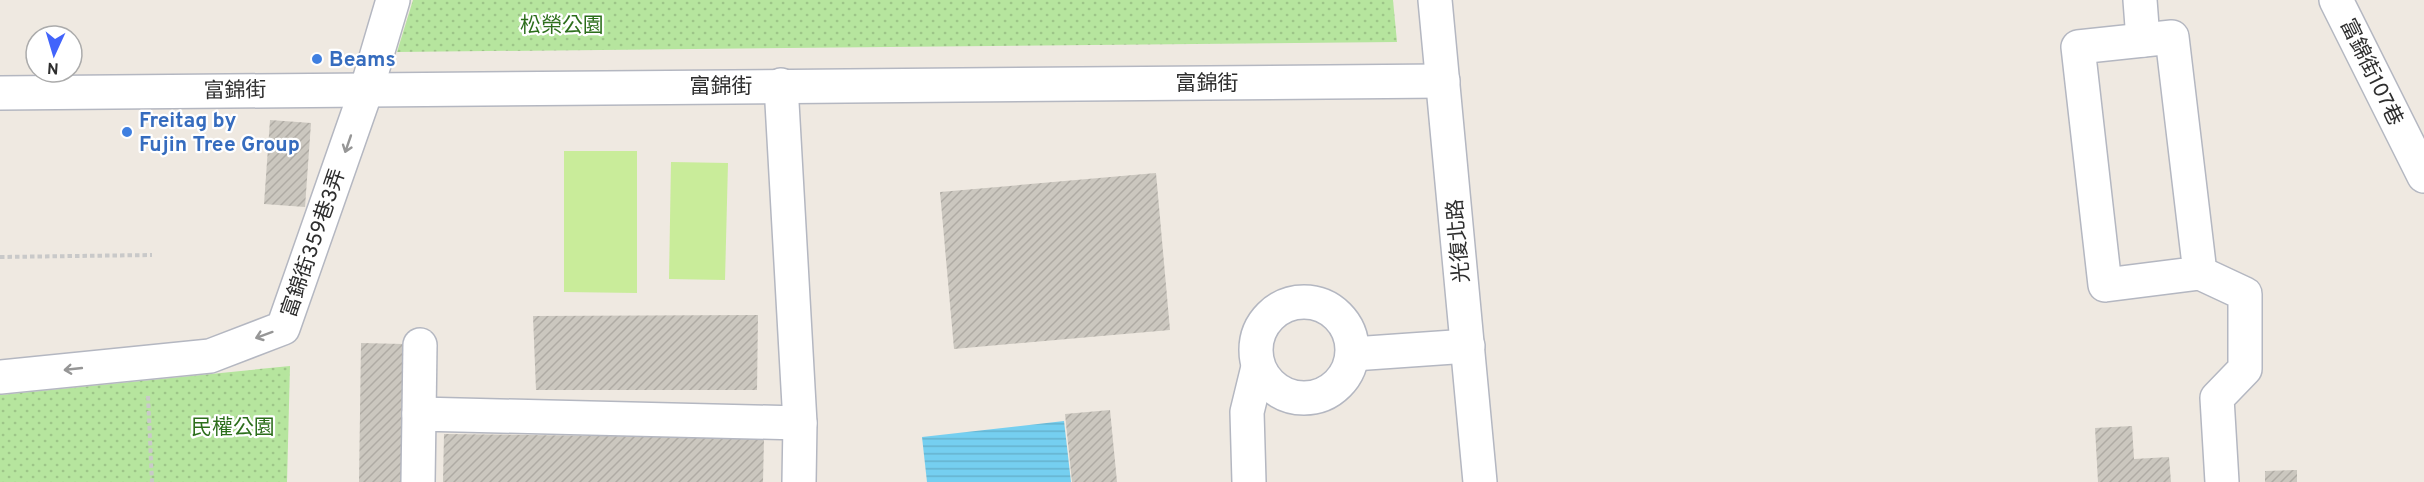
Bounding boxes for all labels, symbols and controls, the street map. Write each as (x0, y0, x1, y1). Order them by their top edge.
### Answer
park label: 松榮公園 (520, 13, 604, 40)
street label: 富錦街107巷 (2333, 15, 2408, 131)
north arrow (24, 24, 84, 84)
place label: Beams (329, 47, 396, 74)
marker: Beams (310, 52, 324, 66)
text: N (47, 57, 60, 77)
street label: 富錦街 (1176, 71, 1239, 98)
street label: 富錦街 (690, 74, 753, 101)
street label: 富錦街 (203, 77, 267, 106)
place label: Freitag by Fujin Tree Group (139, 108, 300, 159)
marker: Freitag by Fujin Tree Group (120, 125, 134, 139)
one-way arrow (341, 134, 352, 153)
street label: 富錦街359巷3弄 (276, 166, 353, 321)
street label: 光復北路 (1442, 198, 1477, 284)
one-way arrow (255, 331, 274, 342)
one-way arrow (64, 364, 84, 375)
park label: 民權公園 (191, 415, 275, 442)

